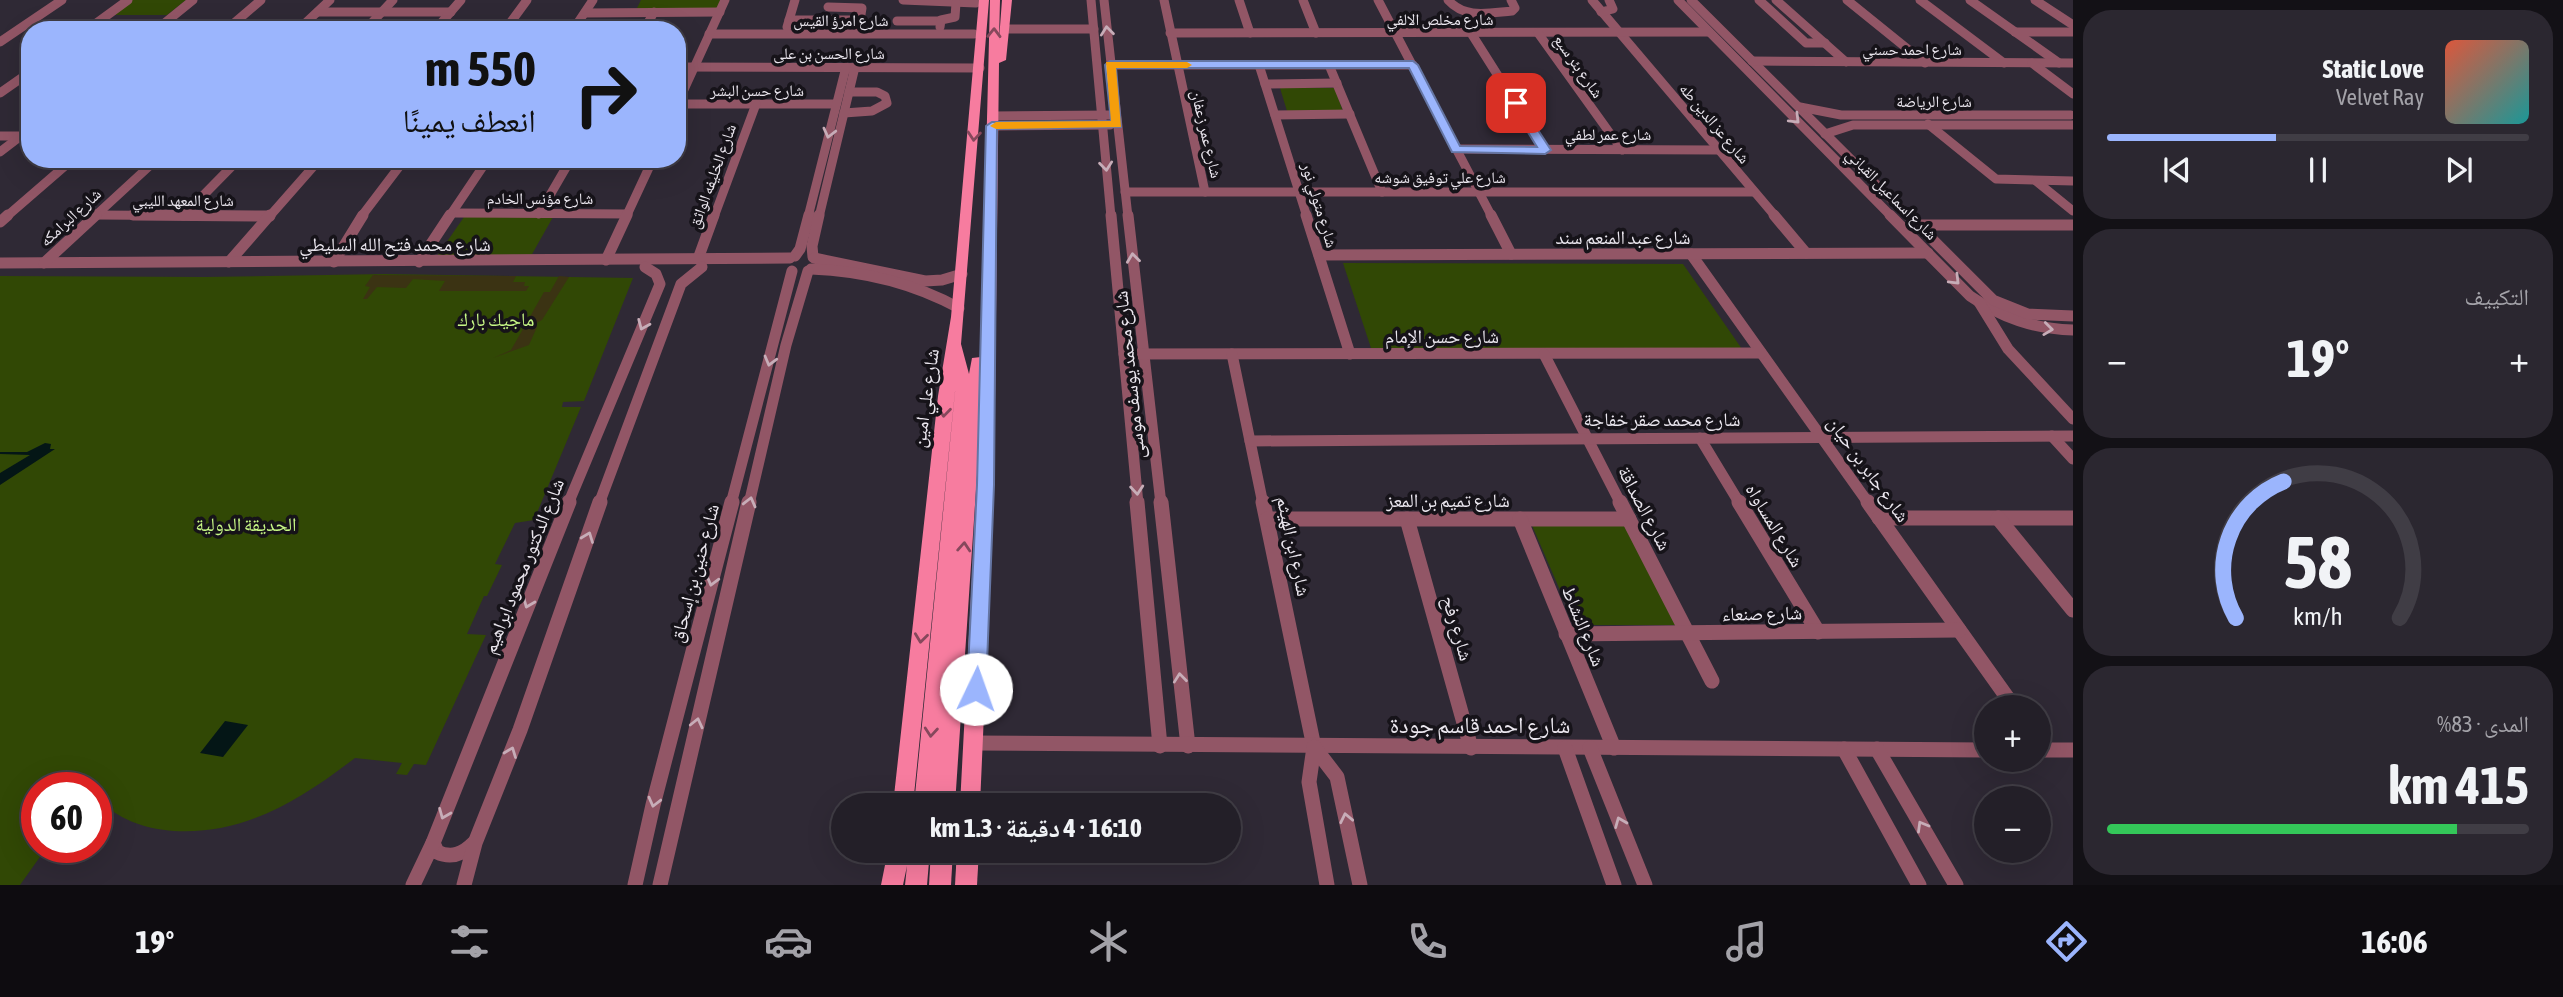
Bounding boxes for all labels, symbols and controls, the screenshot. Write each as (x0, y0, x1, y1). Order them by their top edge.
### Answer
street label: شارع مخلص الالفي (1387, 10, 1493, 32)
street label: شارع امرؤ القيس (793, 11, 889, 31)
one-way arrow (1100, 26, 1115, 37)
one-way arrow (986, 27, 1002, 38)
street label: شارع بئر سبع (1549, 31, 1607, 102)
text: 550 m (425, 40, 536, 96)
street label: شارع احمد حسني (1862, 40, 1962, 62)
street label: شارع الحسن بن على (773, 44, 885, 64)
icon: right (560, 49, 651, 140)
text: Static Love (2323, 54, 2424, 84)
pin (1486, 73, 1546, 133)
street label: شارع عز الدين طه (1675, 79, 1754, 168)
street label: شارع حسن البشر (709, 81, 804, 101)
icon: arrive (1497, 84, 1535, 122)
text: Velvet Ray (2336, 84, 2424, 110)
street label: شارع عمر زعفان (1186, 88, 1226, 180)
street label: شارع الرياضة (1896, 92, 1972, 112)
text: انعطف يمينًا (403, 102, 536, 139)
one-way arrow (1787, 110, 1800, 123)
street label: شارع الخليفه الواثق (685, 121, 741, 231)
street label: شارع عمر لطفي (1565, 125, 1651, 147)
one-way arrow (823, 127, 837, 139)
one-way arrow (967, 131, 982, 142)
street label: شارع اسماعيل القباني (1840, 145, 1941, 246)
icon: previous (2158, 151, 2196, 189)
icon: pause (2299, 151, 2337, 189)
icon: next (2440, 151, 2478, 189)
street label: شارع متولي نور (1294, 159, 1341, 251)
one-way arrow (1098, 160, 1113, 171)
street label: شارع علي توفيق شوشه (1374, 168, 1506, 190)
street label: شارع البرامكه (36, 184, 106, 251)
street label: شارع مؤنس الخادم (487, 189, 593, 209)
street label: شارع المعهد الليبي (132, 191, 234, 213)
street label: شارع عبد المنعم سند (1556, 226, 1690, 250)
street label: شارع محمد فتح الله السليطي (299, 233, 491, 260)
one-way arrow (1125, 252, 1140, 263)
one-way arrow (1946, 272, 1959, 285)
text: التكييف (2464, 284, 2529, 310)
street label: شارع محمد يوسف موسى (1109, 290, 1150, 460)
park label: ماجيك بارك (458, 308, 534, 331)
one-way arrow (637, 317, 651, 330)
one-way arrow (2042, 321, 2053, 336)
street label: شارع حسن الإمام (1385, 325, 1499, 350)
text: 19° (2286, 328, 2350, 388)
text: − (2107, 337, 2127, 380)
text: + (2509, 337, 2529, 380)
street label: شارع علي امين (907, 347, 948, 450)
one-way arrow (764, 355, 778, 367)
one-way arrow (937, 406, 952, 418)
street label: شارع محمد صقر خفاجة (1584, 408, 1740, 431)
street label: شارع جابر بن حيان (1823, 412, 1915, 527)
street label: شارع الصداقة (1613, 462, 1676, 554)
street label: شارع الدكتور محمود ابراهيم (478, 475, 570, 657)
street label: شارع المساواه (1741, 479, 1809, 571)
one-way arrow (1129, 484, 1144, 495)
street label: شارع تميم بن المعز (1385, 489, 1510, 513)
street label: شارع ابن الهيثم (1271, 494, 1315, 598)
one-way arrow (742, 496, 756, 508)
street label: شارع حنين بن إسحاق (665, 501, 726, 645)
park label: الحديقة الدولية (195, 513, 297, 536)
text: 58 (2284, 520, 2352, 603)
one-way arrow (579, 532, 593, 544)
one-way arrow (956, 541, 971, 552)
one-way arrow (706, 575, 720, 587)
street label: شارع النشاط (1557, 583, 1610, 670)
street label: شارع رفح (1436, 593, 1478, 664)
one-way arrow (523, 596, 537, 608)
street label: شارع صنعاء (1722, 601, 1802, 626)
text: km/h (2293, 602, 2343, 630)
one-way arrow (913, 632, 928, 644)
position arrow (939, 652, 1013, 726)
one-way arrow (1173, 672, 1188, 684)
map controls (1974, 695, 2051, 863)
button: + (1974, 695, 2051, 772)
text: المدى · 83% (2437, 711, 2529, 737)
street label: شارع احمد قاسم جودة (1390, 712, 1570, 741)
one-way arrow (688, 717, 703, 729)
one-way arrow (923, 726, 938, 738)
one-way arrow (503, 746, 517, 758)
text: 415 km (2388, 755, 2529, 815)
speed limit sign: 60 (21, 772, 112, 863)
button: − (1974, 786, 2051, 863)
one-way arrow (648, 795, 663, 807)
one-way arrow (439, 808, 453, 820)
one-way arrow (1339, 812, 1354, 824)
text: 16:10 · 4 دقيقة · 1.3 km (930, 813, 1142, 843)
one-way arrow (1614, 816, 1628, 828)
one-way arrow (1917, 821, 1930, 833)
icon: filters (445, 917, 494, 966)
icon: car (764, 917, 813, 966)
icon: climate (1084, 917, 1133, 966)
icon: phone (1403, 917, 1452, 966)
icon: music (1722, 917, 1771, 966)
icon: directions (2042, 917, 2091, 966)
text: 19° (135, 923, 174, 960)
text: 16:06 (2361, 923, 2428, 960)

